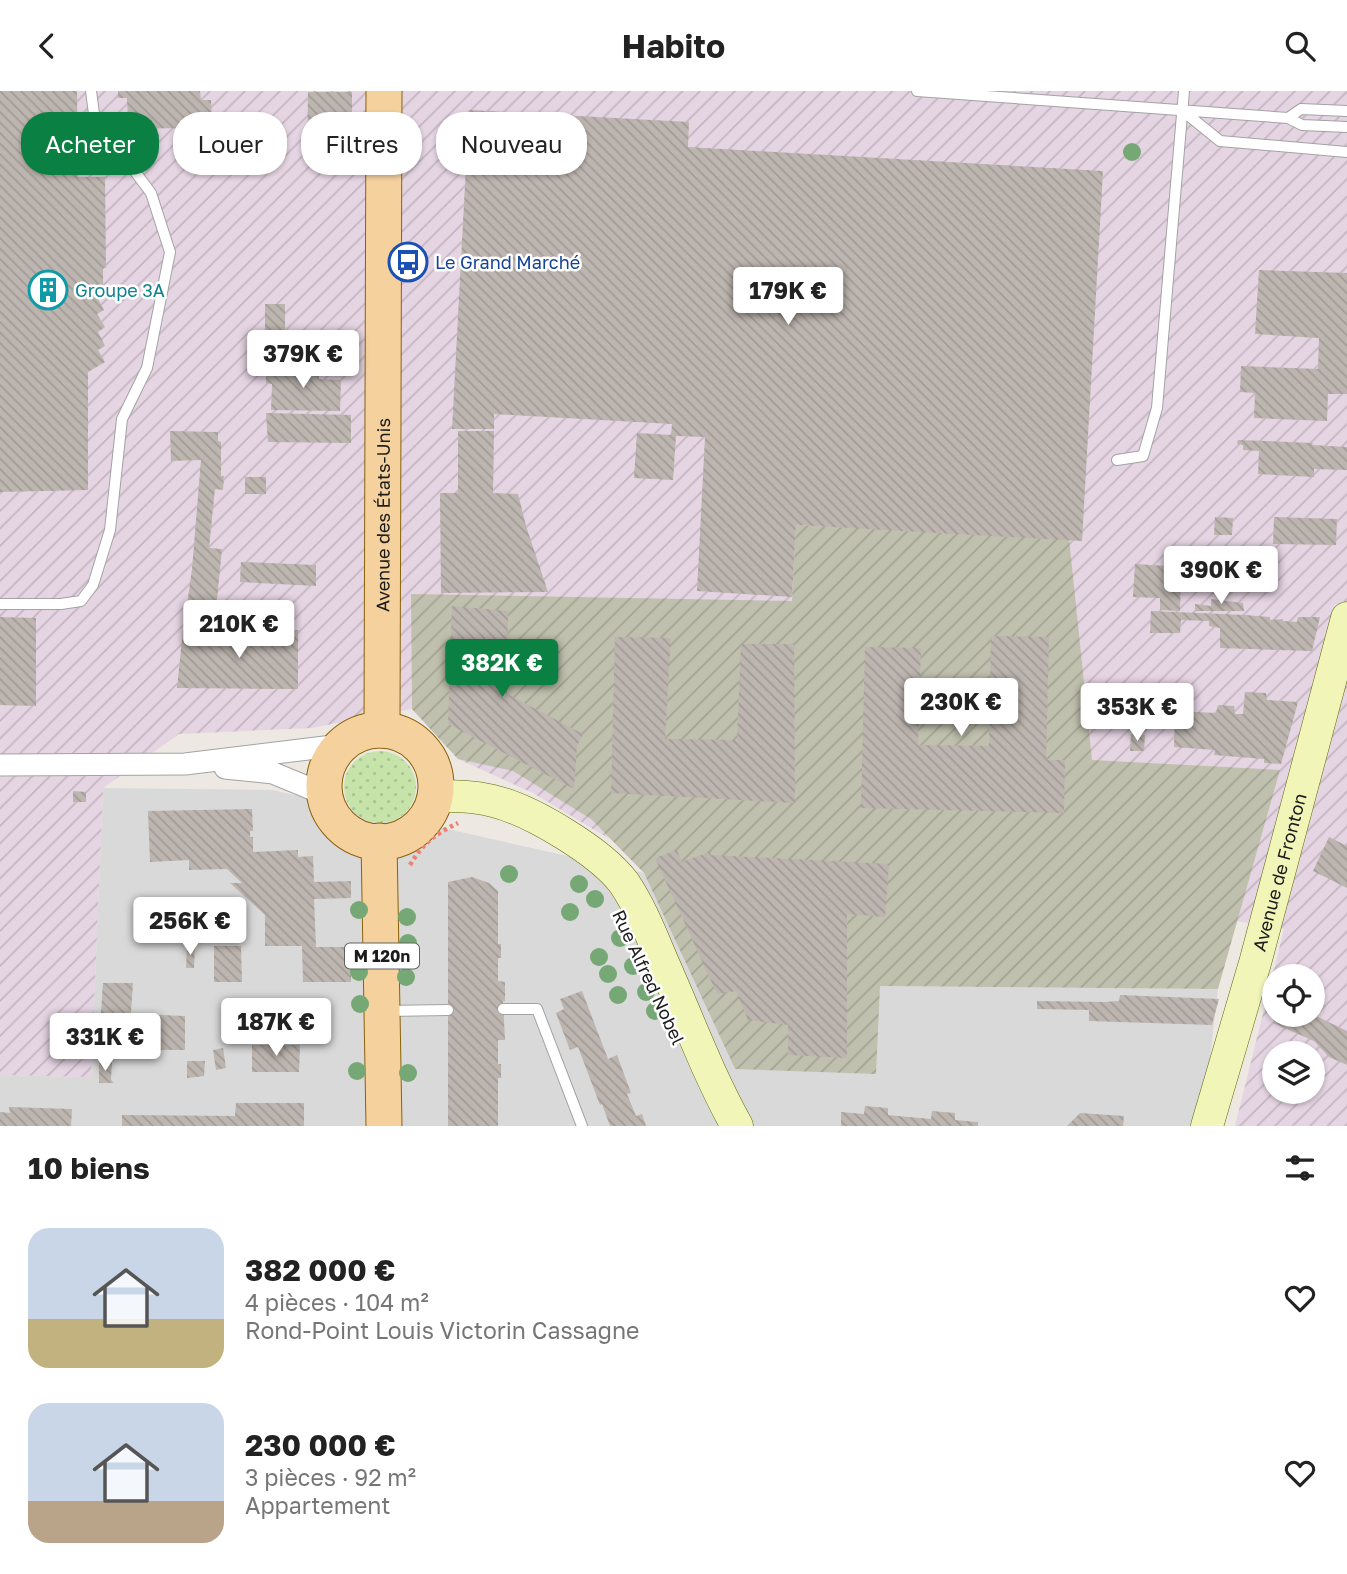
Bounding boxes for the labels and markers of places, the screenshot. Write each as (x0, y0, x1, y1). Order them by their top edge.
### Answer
bus stop icon: Le Grand Marché (387, 241, 429, 283)
place label: Le Grand Marché (435, 251, 580, 273)
pin: 179K € (731, 267, 845, 327)
building icon: Groupe 3A (27, 269, 69, 311)
place label: Groupe 3A (75, 279, 165, 301)
pin: 379K € (246, 331, 360, 390)
pin: 390K € (1164, 547, 1278, 606)
pin: 210K € (182, 601, 296, 660)
pin: 382K € (445, 639, 559, 699)
pin: 230K € (904, 679, 1018, 738)
pin: 353K € (1080, 683, 1194, 743)
pin: 256K € (133, 897, 247, 957)
pin: 187K € (219, 999, 333, 1058)
pin: 331K € (48, 1013, 162, 1073)

